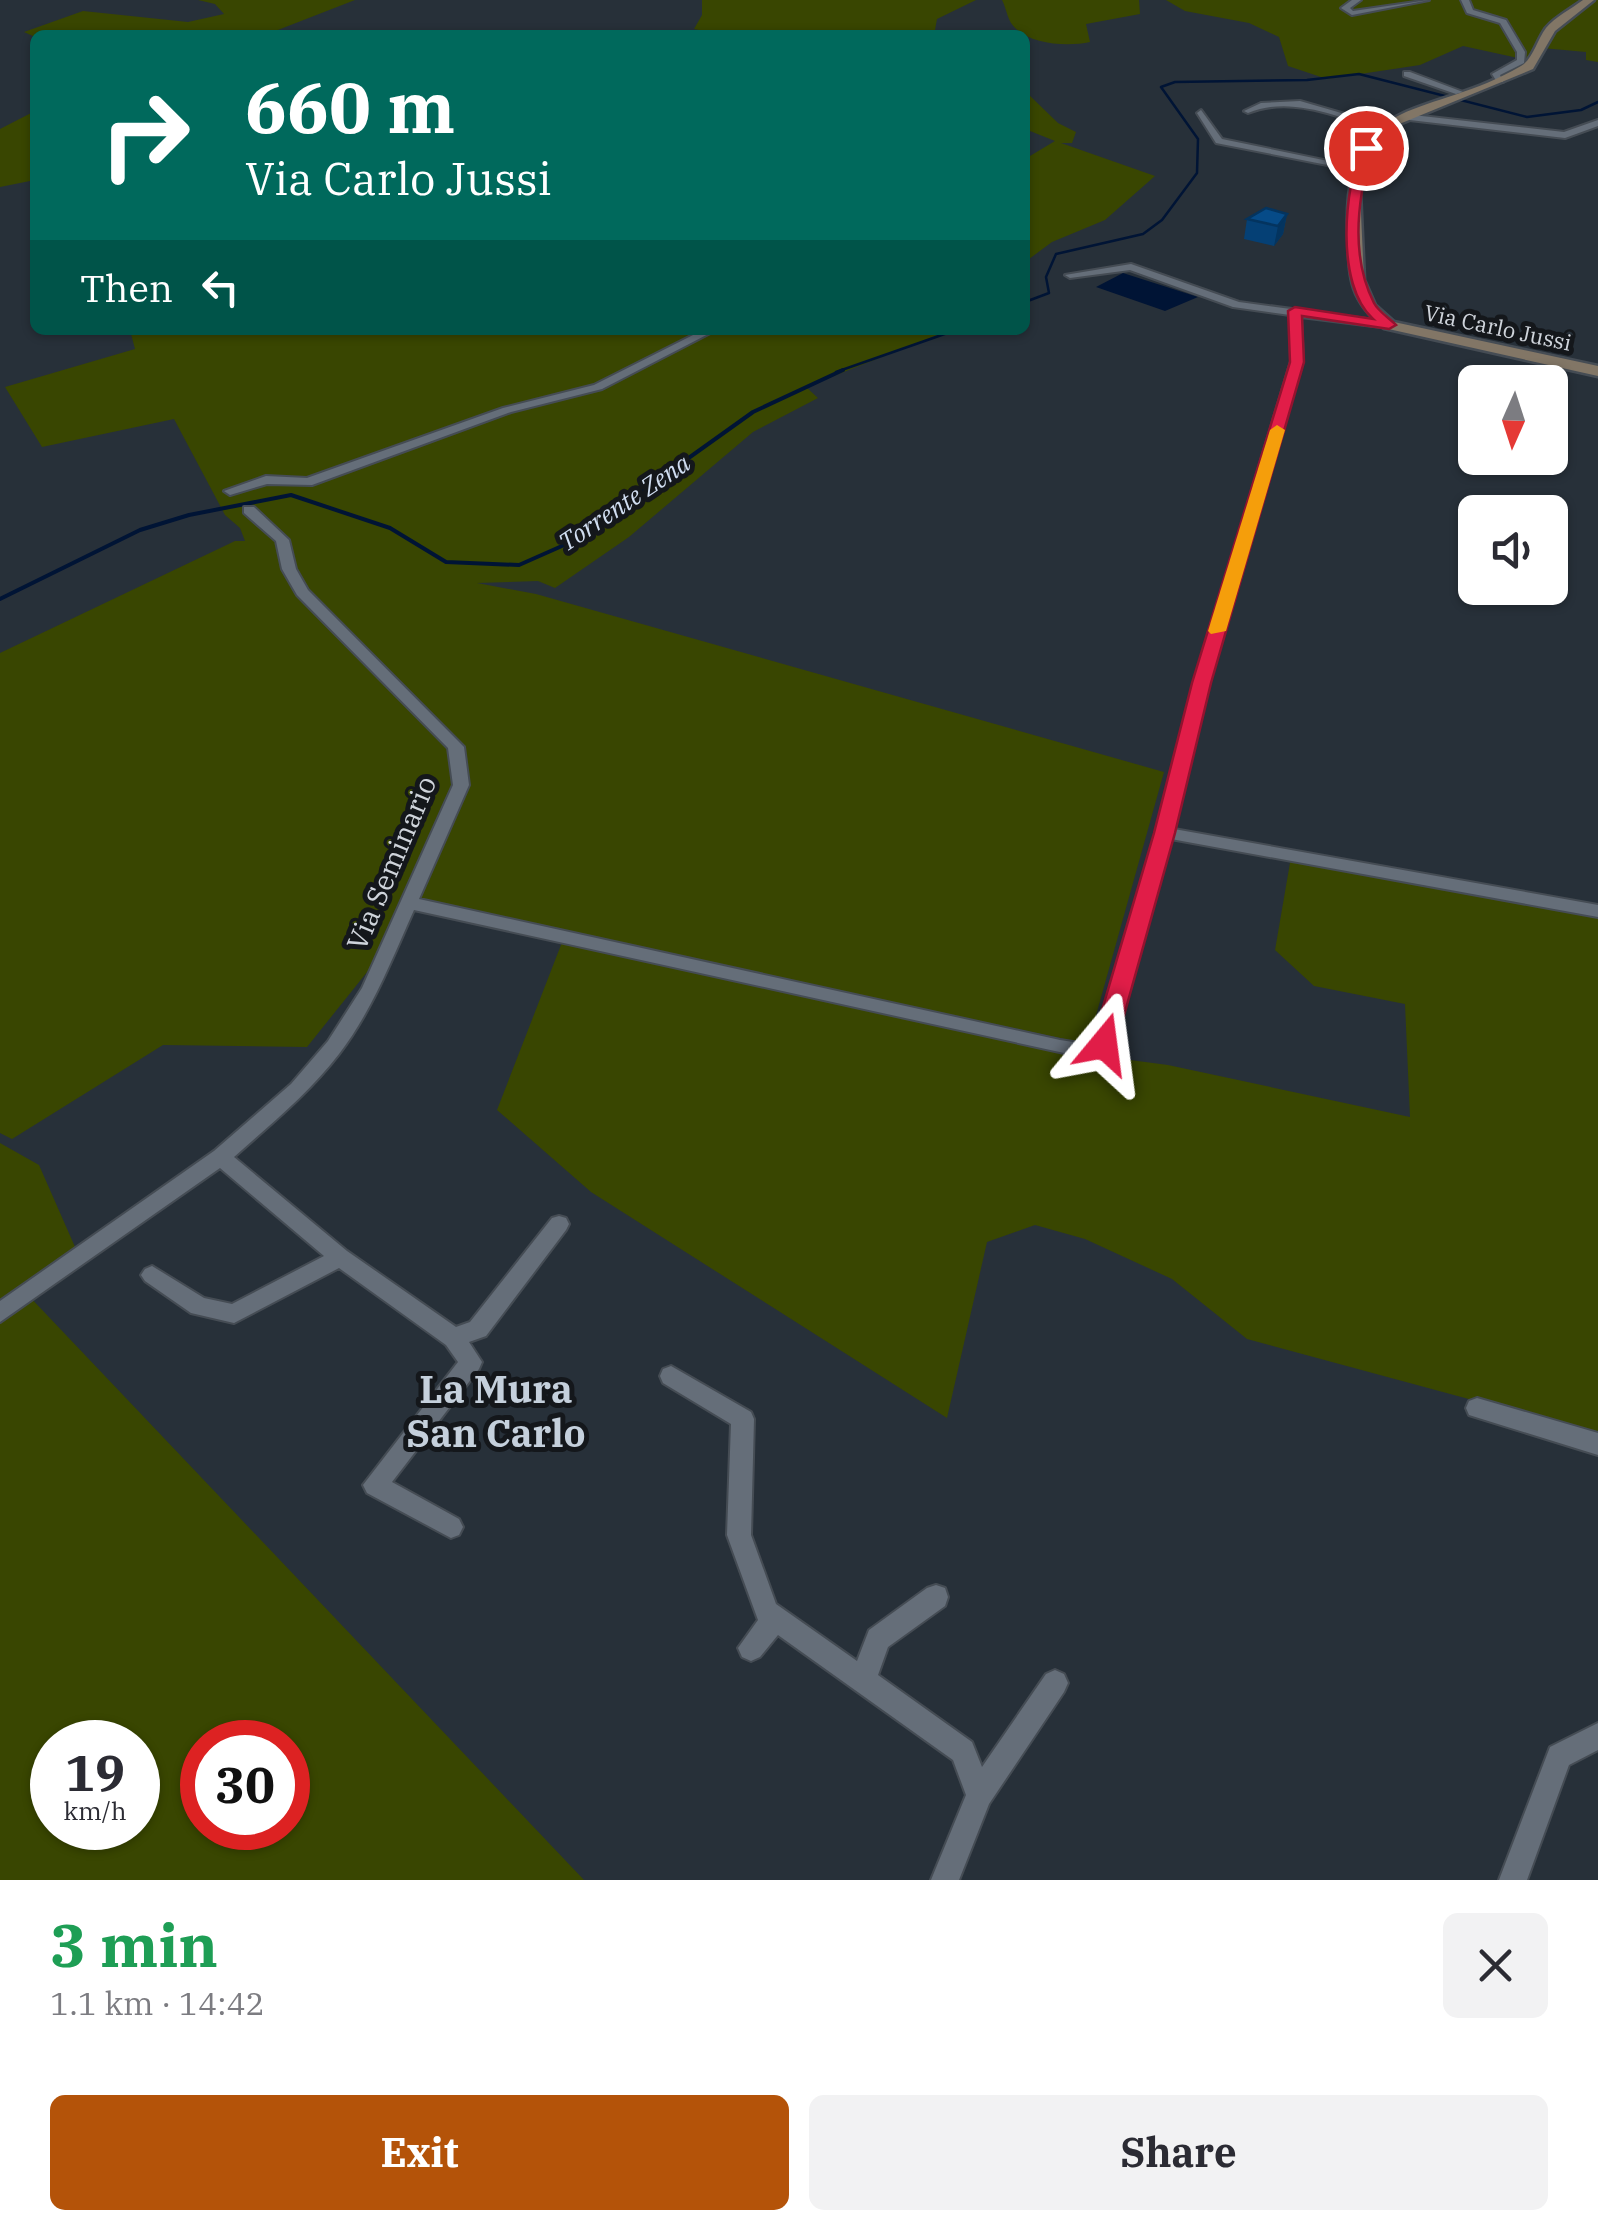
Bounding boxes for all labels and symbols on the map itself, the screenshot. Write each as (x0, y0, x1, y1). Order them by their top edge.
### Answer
pin (1324, 106, 1409, 191)
street label: Via Carlo Jussi (1422, 297, 1574, 357)
north arrow (1458, 365, 1568, 475)
water label: Torrente Zena (552, 446, 697, 558)
street label: Via Seminario (338, 770, 444, 956)
position arrow (1052, 992, 1156, 1096)
district label: La Mura San Carlo (406, 1364, 586, 1457)
speed limit sign: 30 (180, 1720, 310, 1850)

